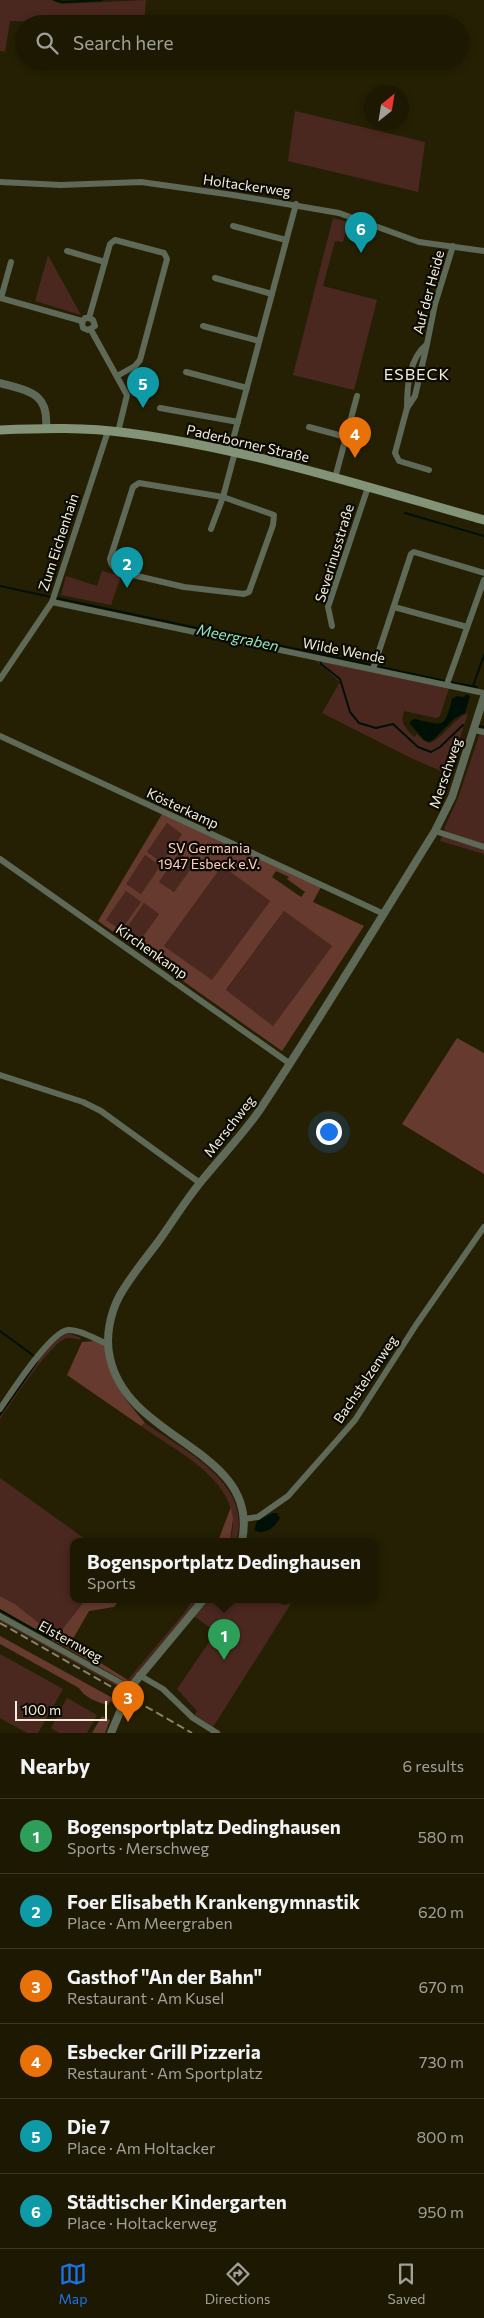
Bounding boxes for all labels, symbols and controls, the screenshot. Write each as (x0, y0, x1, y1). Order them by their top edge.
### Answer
search box (15, 15, 469, 70)
icon: search (33, 29, 61, 57)
text: Search here (73, 31, 173, 54)
north arrow (364, 85, 409, 130)
street label: Holtackerweg (202, 170, 292, 200)
pin: 6 (345, 212, 377, 253)
street label: Auf der Heide (409, 248, 447, 336)
district label: ESBECK (384, 364, 450, 383)
pin: 5 (127, 367, 159, 408)
pin: 4 (339, 417, 371, 458)
street label: Paderborner Straße (185, 421, 311, 465)
street label: Zum Eichenhain (34, 491, 82, 593)
street label: Severinusstraße (311, 502, 357, 604)
pin: 2 (111, 547, 143, 588)
water label: Meergraben (195, 620, 281, 654)
street label: Wilde Wende (301, 634, 387, 666)
street label: Merschweg (425, 735, 465, 810)
street label: Kösterkamp (144, 784, 222, 832)
park label: SV Germania 1947 Esbeck e.V. (158, 839, 260, 872)
street label: Kirchenkamp (113, 920, 191, 982)
street label: Merschweg (200, 1092, 258, 1160)
your location (316, 1119, 342, 1145)
street label: Bachstelzenweg (329, 1331, 401, 1426)
popup (70, 1538, 378, 1603)
text: Bogensportplatz Dedinghausen (87, 1550, 361, 1573)
text: Sports (87, 1573, 136, 1592)
street label: Elsternweg (36, 1616, 106, 1666)
pin: 1 (208, 1619, 240, 1660)
pin: 3 (112, 1681, 144, 1722)
scale bar (15, 1698, 108, 1721)
text: 100 m (22, 1701, 61, 1718)
text: Nearby (20, 1753, 90, 1778)
text: 6 results (403, 1756, 464, 1775)
text: Bogensportplatz Dedinghausen (67, 1815, 341, 1838)
text: 1 (32, 1827, 40, 1846)
text: 580 m (418, 1827, 464, 1846)
text: Sports · Merschweg (67, 1838, 209, 1857)
text: Foer Elisabeth Krankengymnastik (67, 1890, 360, 1913)
text: 2 (31, 1902, 41, 1921)
text: 620 m (418, 1902, 464, 1921)
text: Place · Am Meergraben (67, 1913, 233, 1932)
text: Gasthof "An der Bahn" (67, 1965, 262, 1988)
text: 3 (31, 1977, 41, 1996)
text: 670 m (418, 1977, 464, 1996)
text: Restaurant · Am Kusel (67, 1988, 224, 2007)
text: Esbecker Grill Pizzeria (67, 2040, 261, 2063)
text: 4 (31, 2052, 41, 2071)
text: 730 m (419, 2052, 464, 2071)
text: Restaurant · Am Sportplatz (67, 2063, 263, 2082)
text: Die 7 (67, 2115, 110, 2138)
text: 5 (31, 2127, 41, 2146)
text: 800 m (416, 2127, 464, 2146)
text: Place · Am Holtacker (67, 2138, 215, 2157)
text: Städtischer Kindergarten (67, 2190, 287, 2213)
text: 6 (31, 2202, 41, 2221)
text: 950 m (418, 2202, 464, 2221)
text: Place · Holtackerweg (67, 2213, 217, 2232)
tab: Map (59, 2260, 87, 2307)
tab: Directions (205, 2260, 270, 2307)
tab: Saved (388, 2260, 425, 2307)

